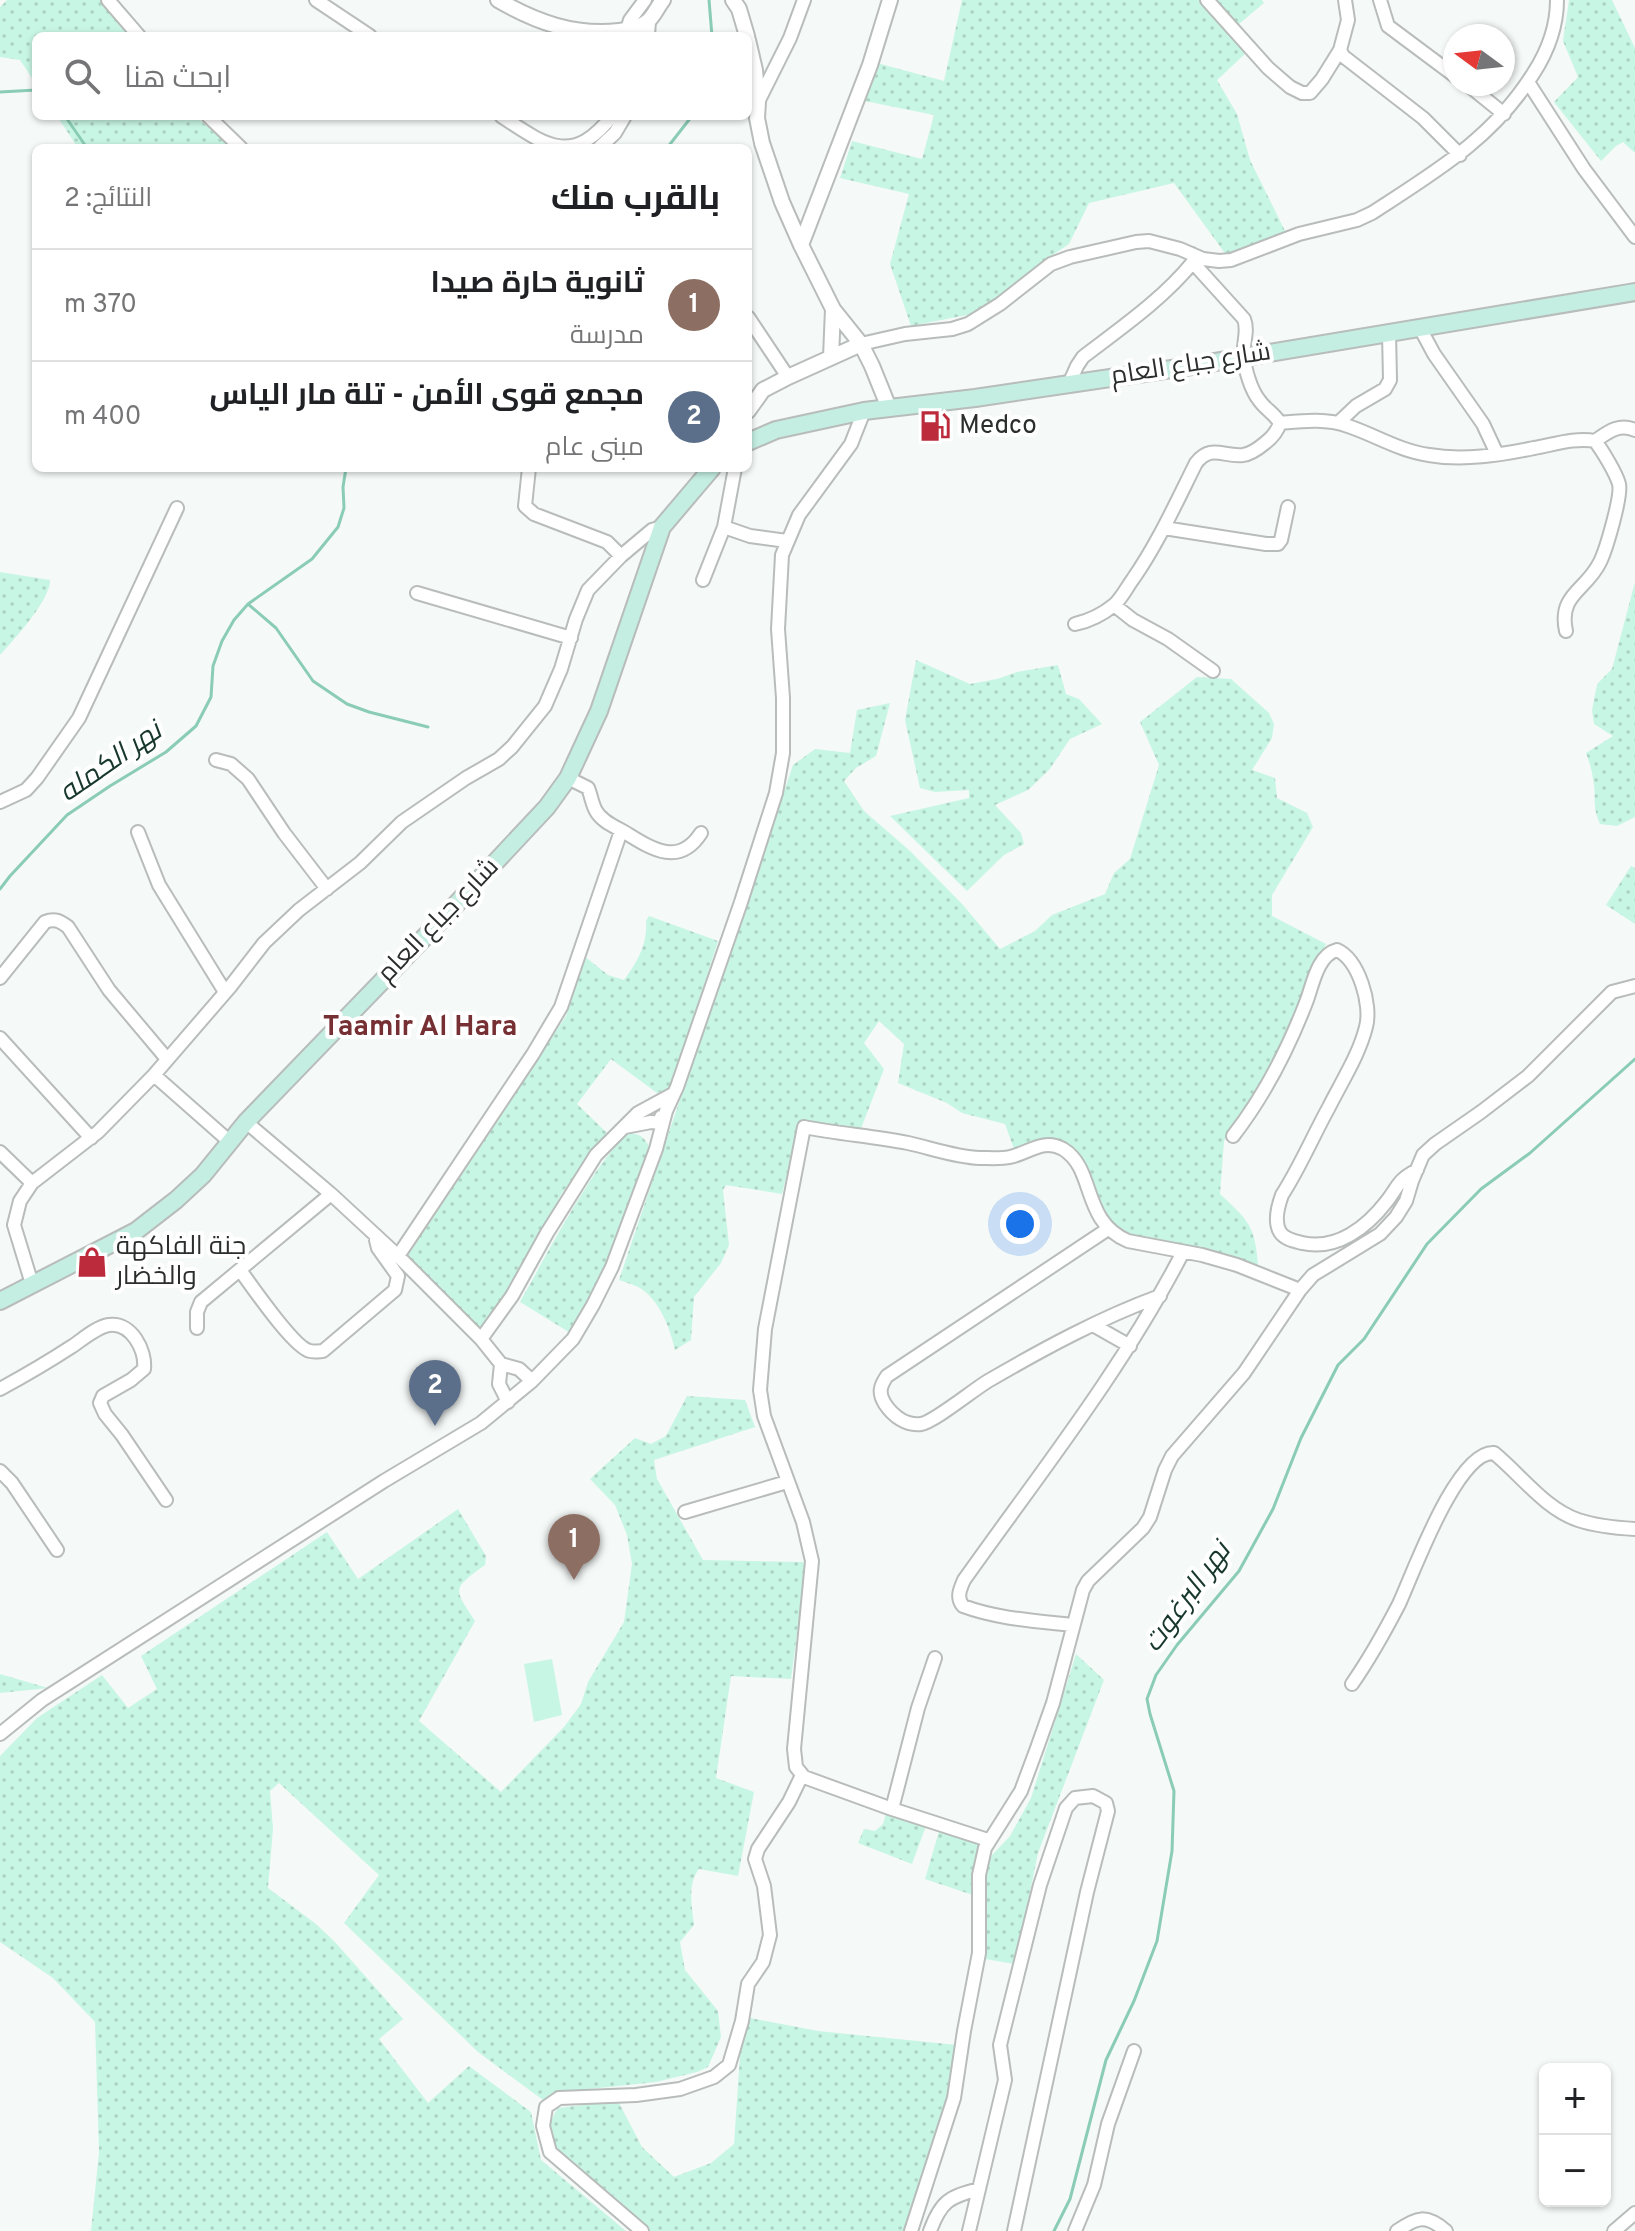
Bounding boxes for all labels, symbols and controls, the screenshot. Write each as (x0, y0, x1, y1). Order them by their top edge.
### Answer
north arrow (1443, 24, 1515, 96)
search box (32, 32, 752, 120)
icon: search (60, 54, 104, 98)
text: ابحث هنا (124, 61, 231, 98)
text: بالقرب منك (551, 179, 720, 222)
text: النتائج: 2 (64, 183, 152, 216)
text: ثانوية حارة صيدا (431, 266, 644, 303)
text: 370 m (64, 289, 137, 322)
text: 1 (689, 289, 699, 322)
text: مدرسة (570, 320, 644, 353)
street label: شارع جباع العام (1109, 336, 1273, 394)
text: مجمع قوى الأمن - تلة مار الياس (210, 378, 644, 415)
text: 400 m (64, 401, 141, 434)
text: 2 (686, 401, 702, 434)
fuel station icon: Medco (918, 409, 952, 443)
place label: Medco (959, 410, 1037, 443)
text: مبنى عام (545, 432, 644, 465)
water label: نهر الكمله (52, 713, 172, 812)
street label: شارع جباع العام (371, 852, 507, 990)
district label: Taamir Al Hara (323, 1010, 517, 1046)
your location (1000, 1204, 1040, 1244)
place label: جنة الفاكهة والخضار (114, 1231, 246, 1294)
shop icon: جنة الفاكهة والخضار (75, 1245, 109, 1279)
pin: 2 (409, 1360, 461, 1426)
pin: 1 (548, 1514, 600, 1580)
water label: نهر البرغوت (1136, 1534, 1242, 1660)
map controls (1539, 2063, 1611, 2207)
button: + (1539, 2063, 1611, 2135)
button: − (1539, 2135, 1611, 2207)

